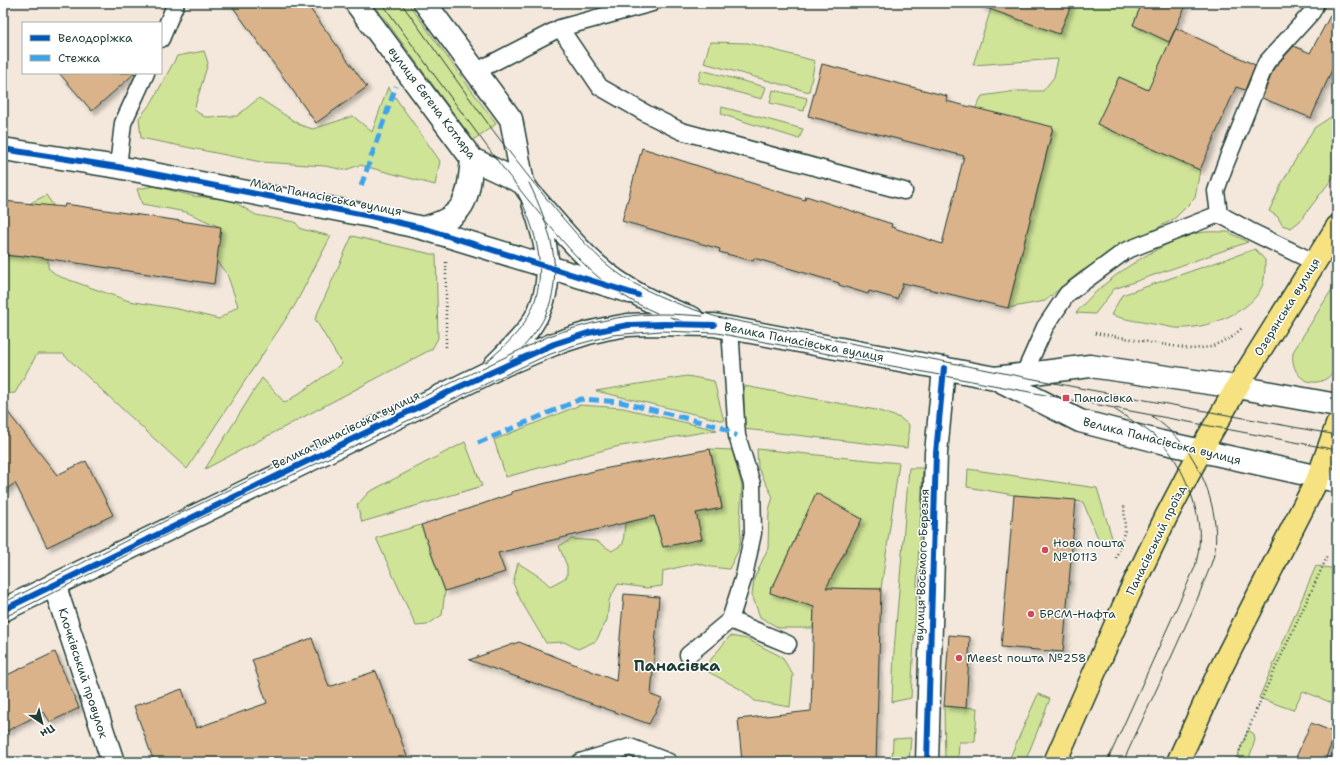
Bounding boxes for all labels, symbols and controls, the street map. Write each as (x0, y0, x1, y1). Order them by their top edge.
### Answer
legend (22, 22, 162, 74)
text: Велодоріжка (58, 30, 133, 46)
street label: вулиця Євгена Котляра (384, 44, 480, 163)
text: Стежка (58, 50, 100, 66)
street label: Мала Панасівська вулиця (249, 174, 403, 220)
street label: Озерянська вулиця (1250, 255, 1324, 359)
street label: Велика Панасівська вулиця (723, 319, 885, 365)
street label: Велика Панасівська вулиця (269, 387, 423, 473)
place label: Панасівка (1074, 390, 1134, 406)
marker: Панасівка (1061, 393, 1071, 403)
street label: Велика Панасівська вулиця (1081, 414, 1243, 468)
street label: Панасівський проїзд (1122, 482, 1190, 598)
street label: вулиця Восьмого Березня (911, 489, 933, 641)
place label: Нова пошта №10113 (1053, 535, 1125, 565)
marker: Нова пошта №10113 (1040, 545, 1050, 555)
street label: Клочківський провулок (54, 606, 112, 741)
place label: БРСМ-Нафта (1039, 606, 1116, 622)
marker: БРСМ-Нафта (1026, 609, 1036, 619)
place label: Meest пошта №258 (967, 650, 1086, 666)
marker: Meest пошта №258 (954, 653, 964, 663)
district label: Панасівка (634, 655, 720, 676)
north arrow (22, 703, 62, 743)
text: Пн (37, 720, 58, 741)

